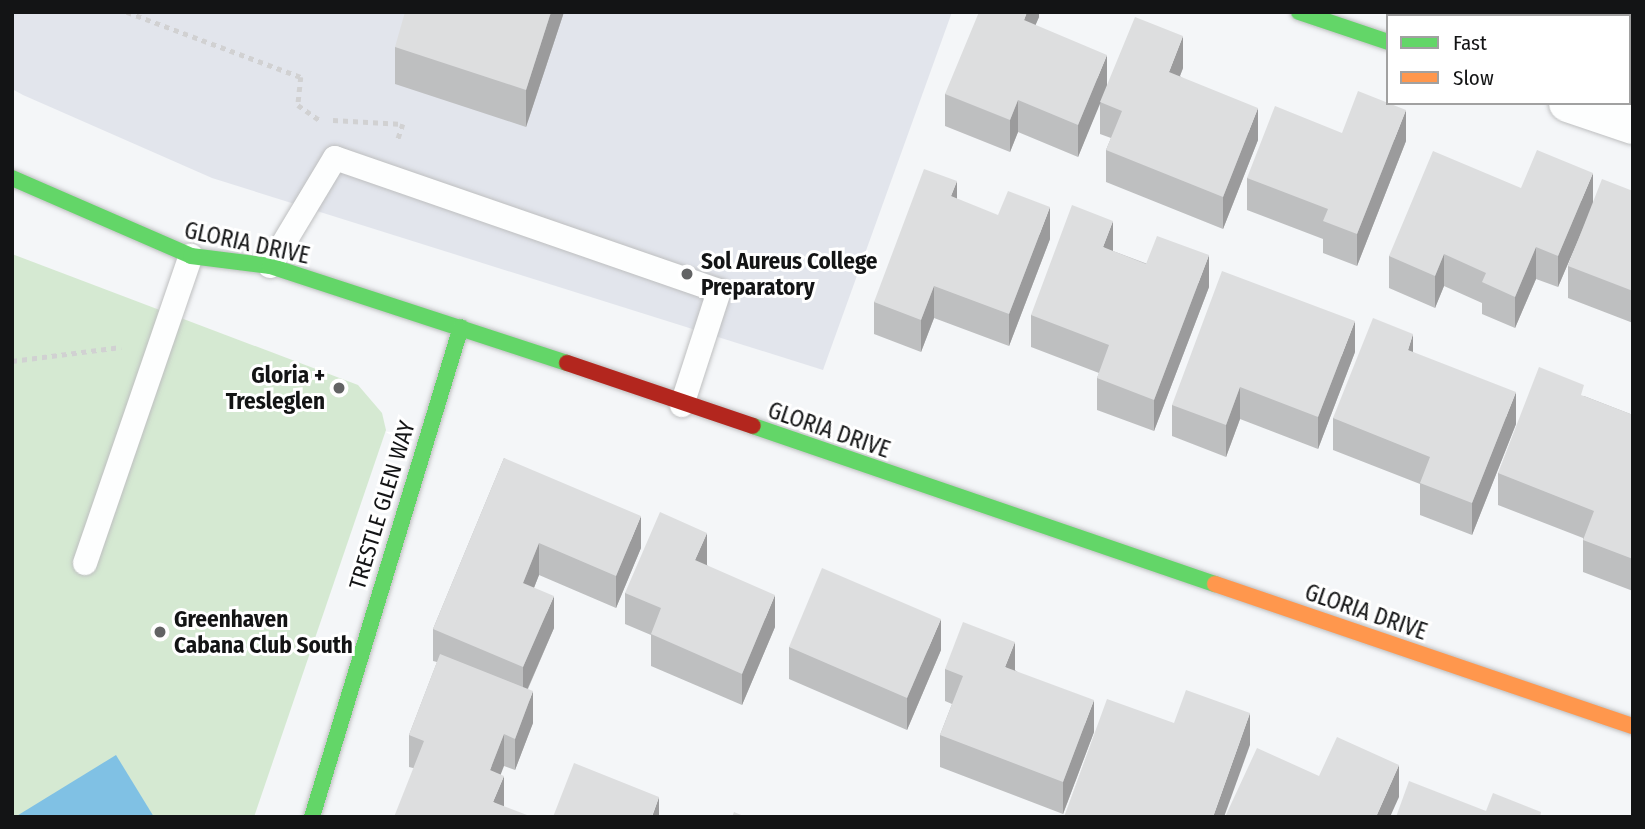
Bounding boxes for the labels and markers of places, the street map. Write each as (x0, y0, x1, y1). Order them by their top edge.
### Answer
place label: Sol Aureus College Preparatory (701, 247, 878, 301)
marker: Sol Aureus College Preparatory (679, 266, 695, 282)
place label: Gloria + Tresleglen (226, 361, 325, 415)
marker: Gloria + Tresleglen (331, 380, 347, 396)
place label: Greenhaven Cabana Club South (174, 605, 353, 659)
marker: Greenhaven Cabana Club South (152, 624, 168, 640)

